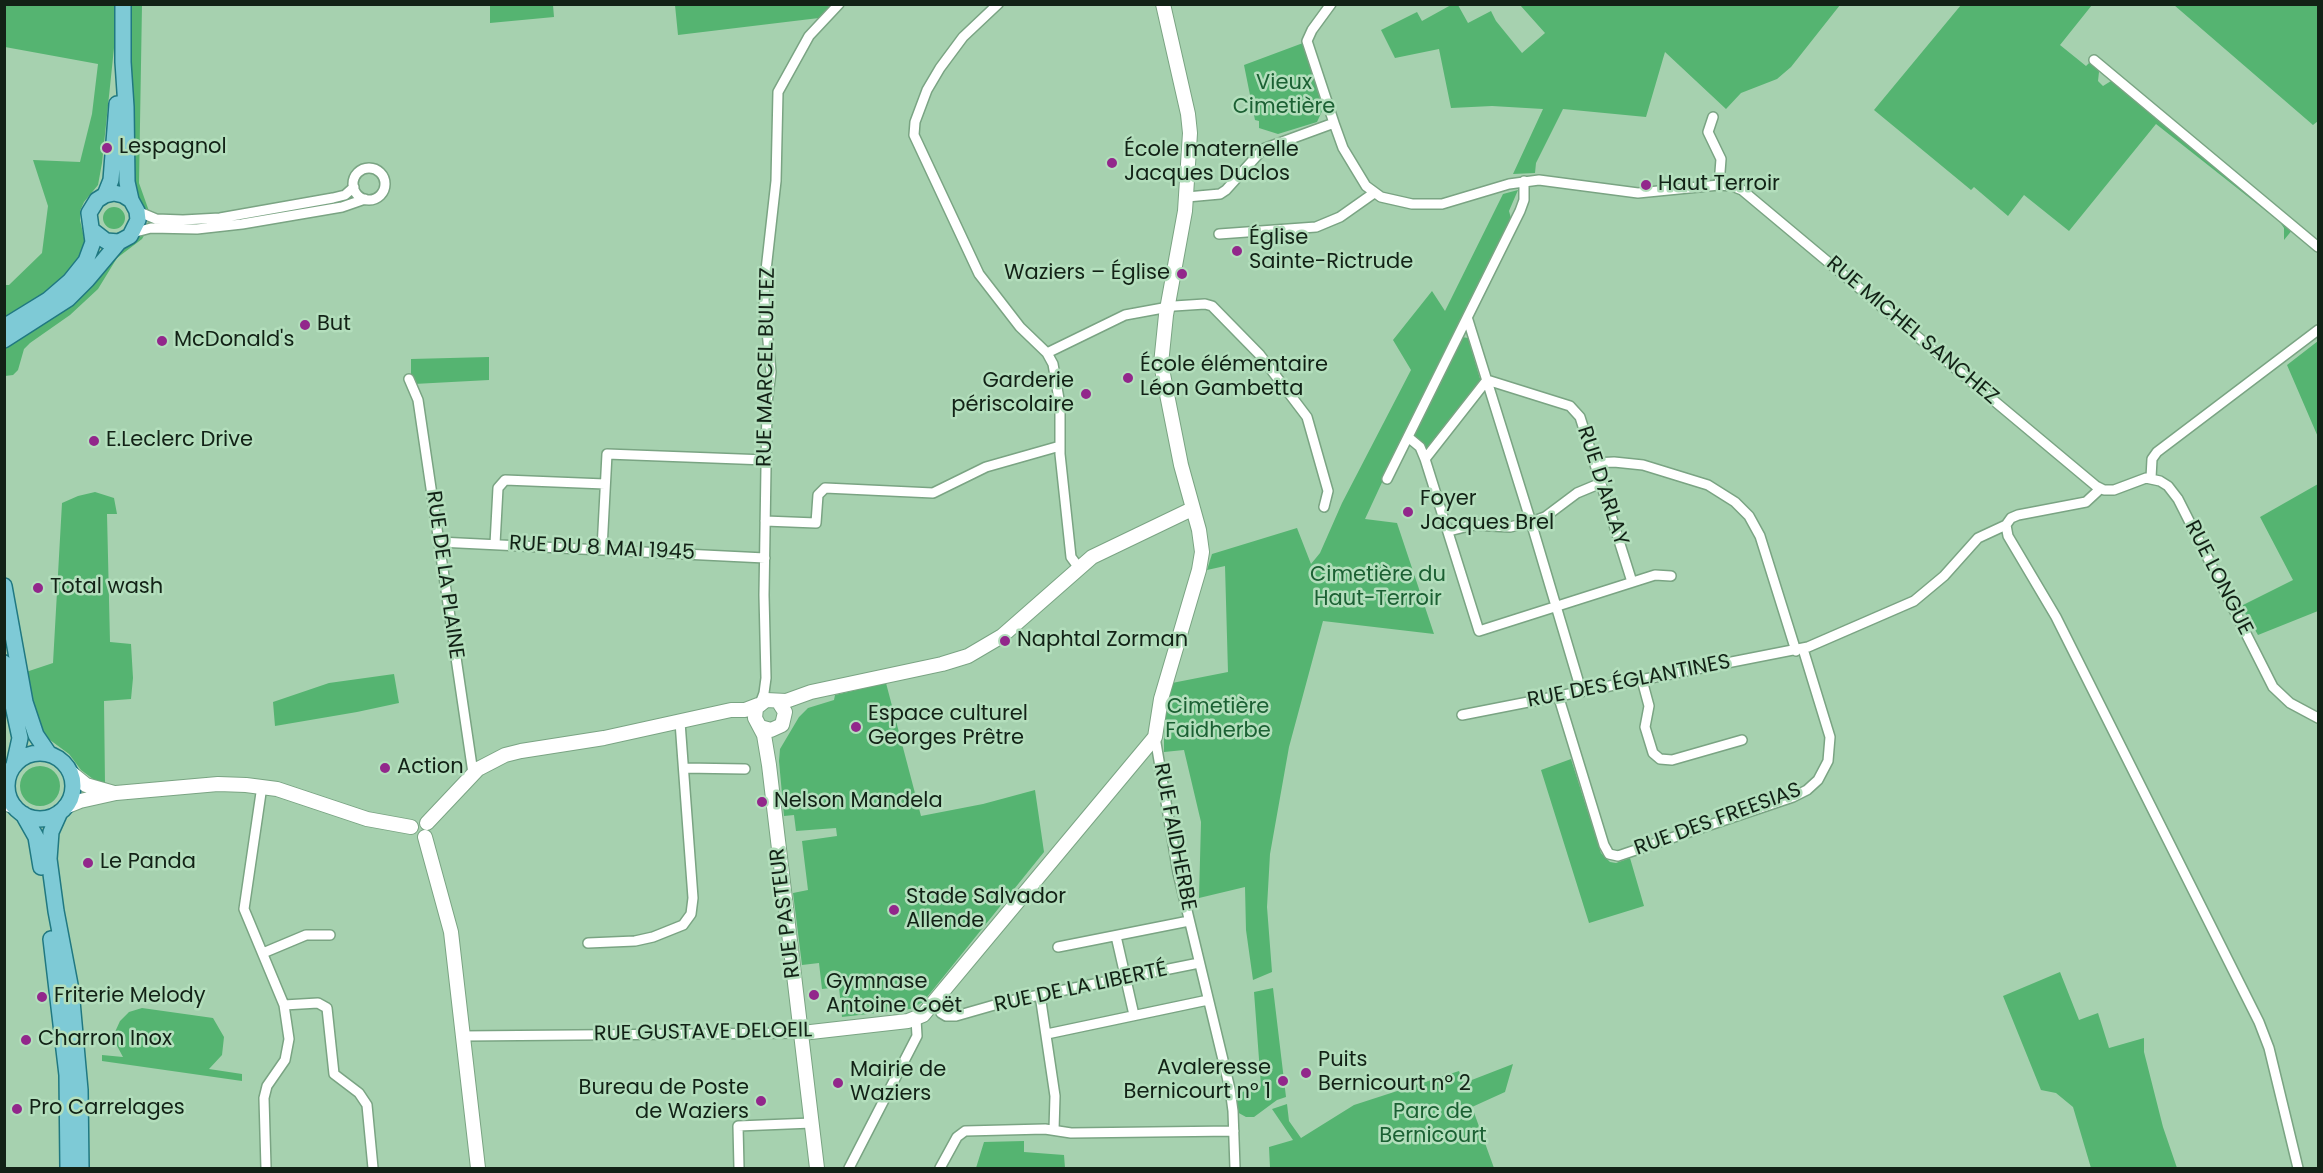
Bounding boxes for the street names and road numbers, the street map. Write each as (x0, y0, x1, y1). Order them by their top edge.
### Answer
street label: RUE MICHEL SANCHEZ (1821, 252, 2003, 410)
street label: RUE MARCEL BULTEZ (753, 267, 781, 467)
street label: RUE D'ARLAY (1571, 423, 1633, 549)
street label: RUE DE LA PLAINE (420, 489, 468, 661)
street label: RUE LONGUE (2178, 517, 2258, 639)
street label: RUE DU 8 MAI 1945 (508, 532, 696, 566)
street label: RUE DES ÉGLANTINES (1525, 650, 1733, 714)
street label: RUE FAIDHERBE (1147, 761, 1201, 913)
street label: RUE DES FREESIAS (1631, 778, 1805, 862)
street label: RUE PASTEUR (766, 846, 806, 980)
street label: RUE DE LA LIBERTÉ (992, 957, 1170, 1019)
street label: RUE GUSTAVE DELOEIL (594, 1018, 812, 1048)

